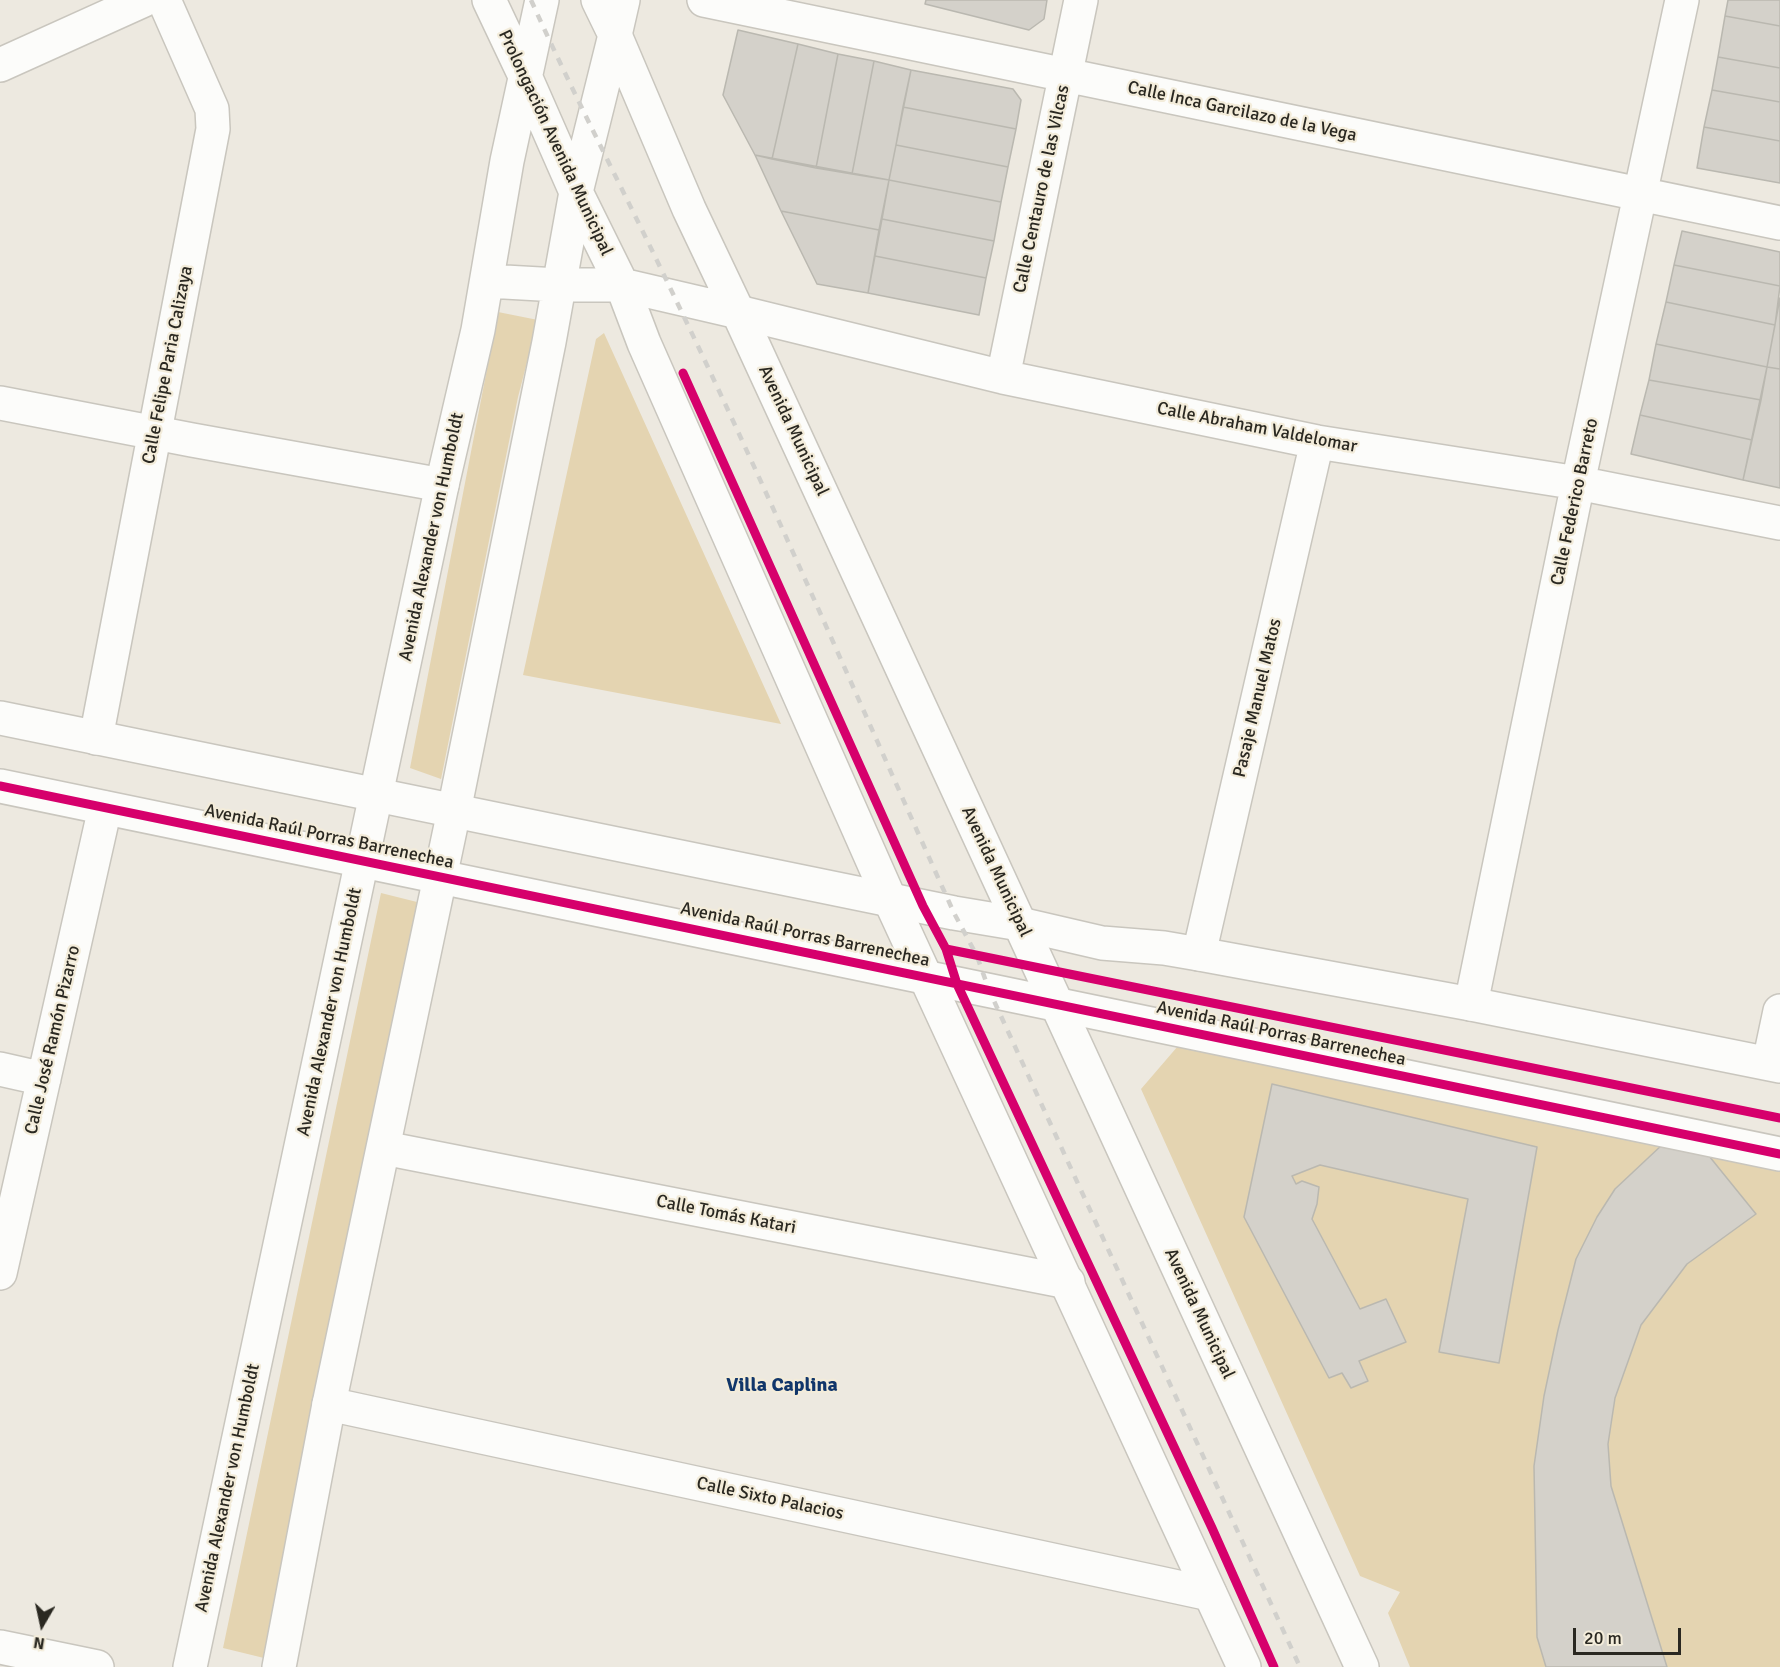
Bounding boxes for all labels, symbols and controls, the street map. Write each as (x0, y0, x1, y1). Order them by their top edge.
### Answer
street label: Prolongación Avenida Municipal (493, 27, 617, 259)
street label: Calle Inca Garcilazo de la Vega (1125, 77, 1359, 147)
street label: Calle Centauro de las Vilcas (1009, 83, 1075, 295)
street label: Calle Felipe Paria Calizaya (138, 264, 198, 466)
street label: Avenida Municipal (753, 362, 833, 500)
street label: Calle Abraham Valdelomar (1155, 398, 1359, 458)
street label: Avenida Alexander von Humboldt (395, 411, 469, 663)
street label: Calle Federico Barreto (1547, 416, 1603, 588)
street label: Pasaje Manuel Matos (1229, 616, 1287, 780)
street label: Avenida Raúl Porras Barrenechea (202, 800, 456, 874)
street label: Avenida Municipal (956, 803, 1036, 941)
street label: Avenida Alexander von Humboldt (293, 886, 367, 1138)
street label: Avenida Raúl Porras Barrenechea (678, 898, 932, 972)
street label: Calle José Ramón Pizarro (21, 943, 85, 1137)
street label: Avenida Raúl Porras Barrenechea (1154, 997, 1408, 1071)
street label: Calle Tomás Katari (654, 1191, 798, 1239)
street label: Avenida Municipal (1159, 1245, 1239, 1383)
street label: Avenida Alexander von Humboldt (191, 1362, 265, 1614)
district label: Villa Caplina (726, 1374, 838, 1398)
street label: Calle Sixto Palacios (695, 1473, 845, 1525)
north arrow (12, 1595, 72, 1655)
scale bar (1576, 1616, 1684, 1654)
text: 20 m (1584, 1627, 1622, 1649)
text: N (32, 1632, 46, 1654)

